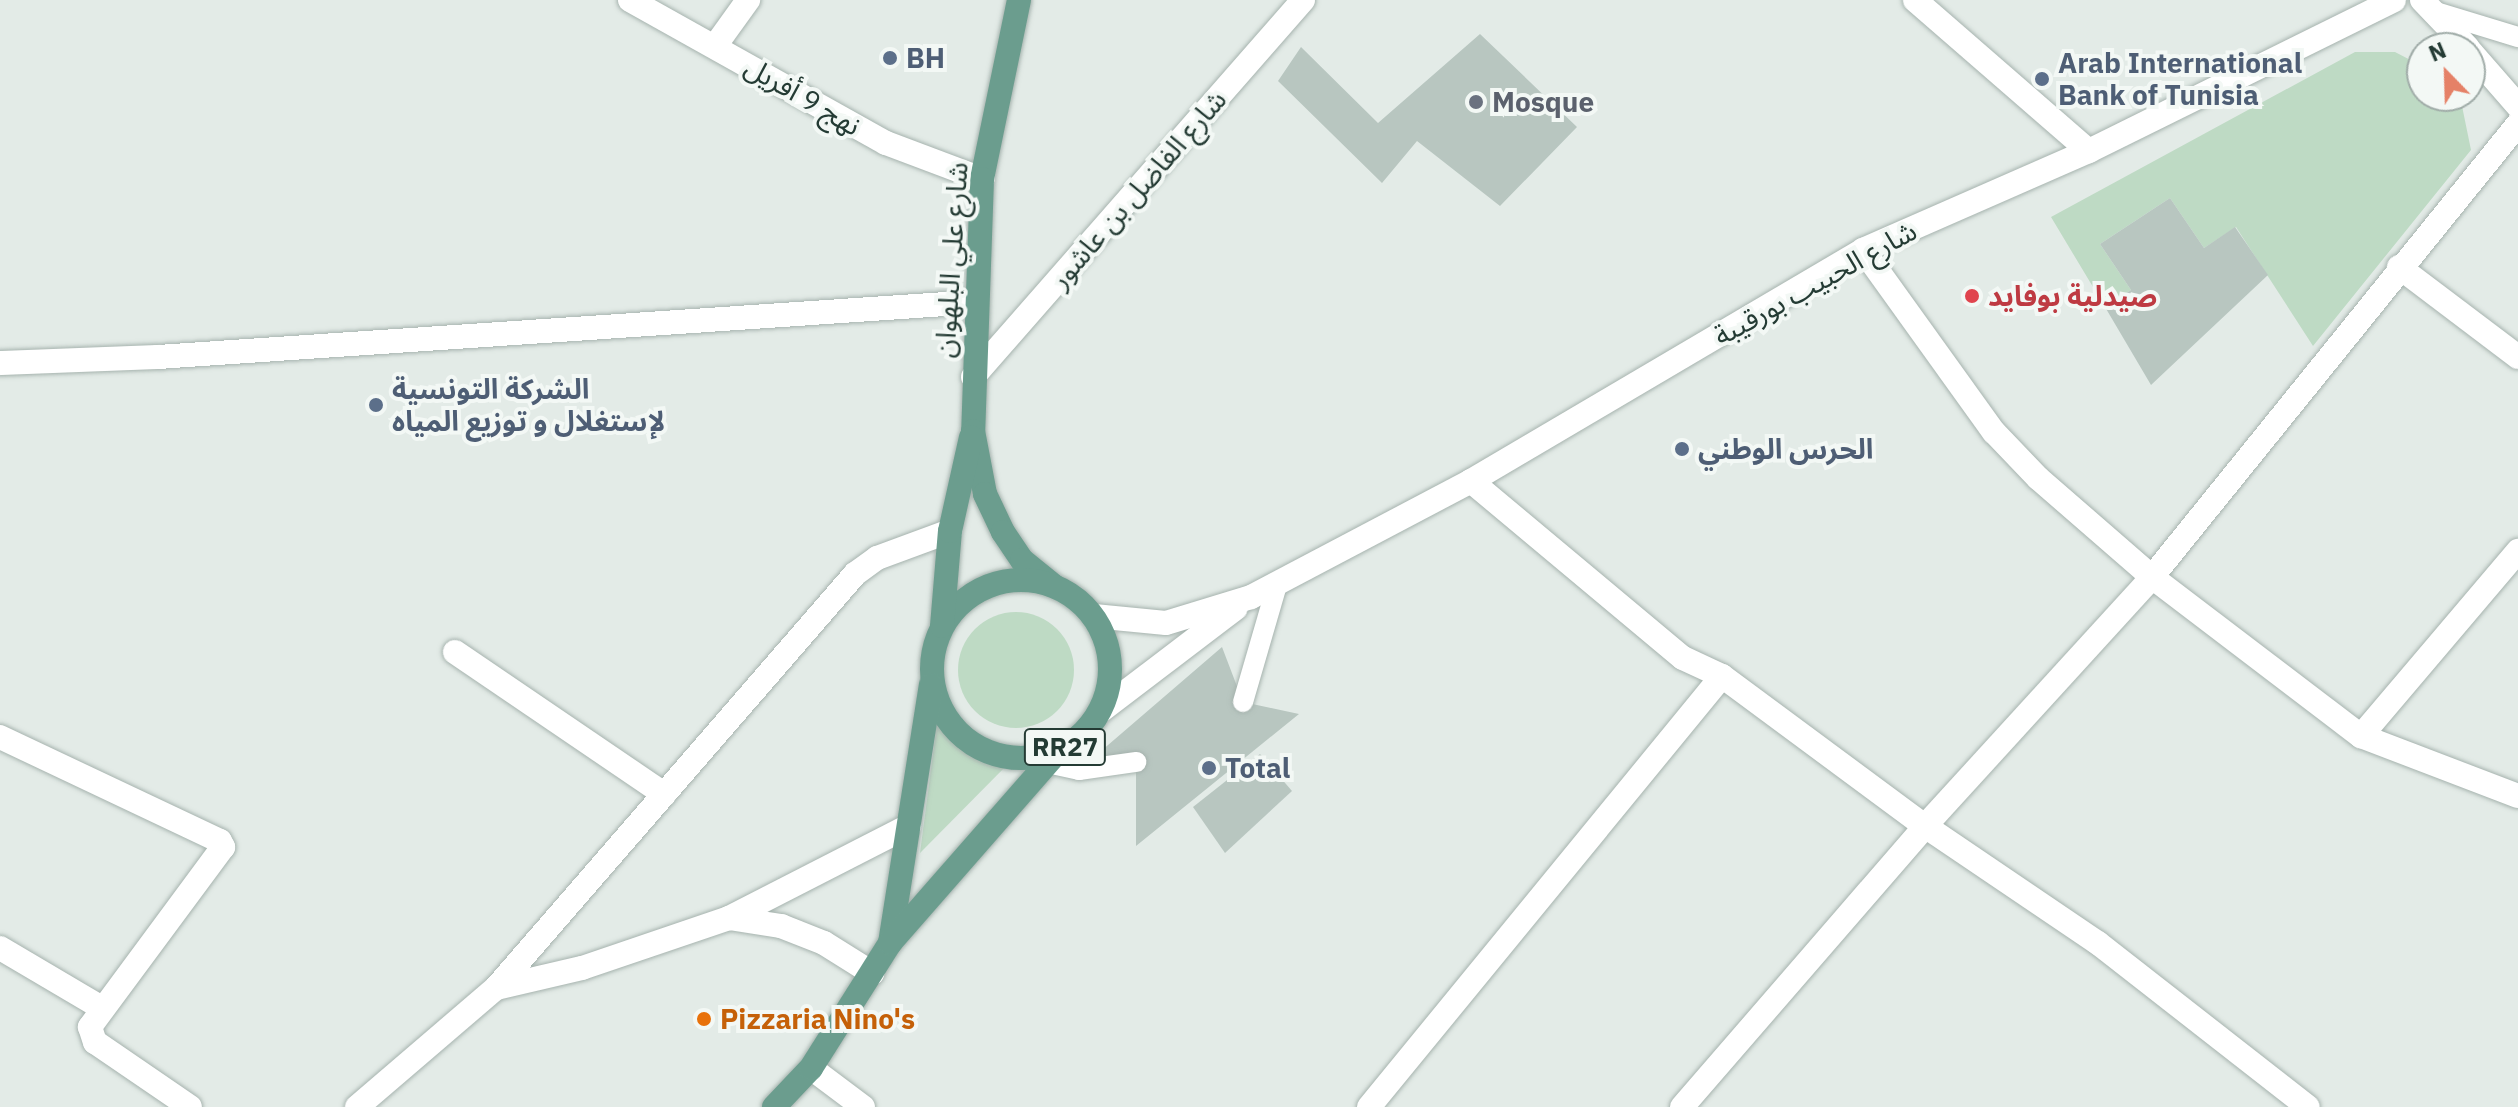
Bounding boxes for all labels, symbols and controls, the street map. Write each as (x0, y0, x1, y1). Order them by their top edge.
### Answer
north arrow (2406, 32, 2486, 112)
text: N (2424, 35, 2450, 68)
place label: BH (906, 41, 945, 75)
place label: Arab International Bank of Tunisia (2058, 46, 2302, 112)
street label: نهج 9 أفريل (739, 49, 867, 143)
marker: BH (881, 49, 899, 67)
marker: Arab International Bank of Tunisia (2033, 70, 2051, 88)
street label: شارع الفاضل بن عاشور (1043, 83, 1233, 295)
place label: Mosque (1492, 85, 1594, 119)
marker: Mosque (1467, 93, 1485, 111)
street label: شارع علي البلهوان (927, 161, 975, 359)
street label: شارع الحبيب بورقيبة (1708, 213, 1922, 353)
place label: صيدلية بوفايد (1988, 279, 2157, 313)
marker: صيدلية بوفايد (1963, 287, 1981, 305)
place label: الشركة التونسية لإستغلال و توزيع المياه (392, 372, 665, 438)
marker: الشركة التونسية لإستغلال و توزيع المياه (367, 396, 385, 414)
place label: الحرس الوطني (1698, 432, 1873, 466)
marker: الحرس الوطني (1673, 440, 1691, 458)
road number: RR27 (1023, 725, 1107, 769)
place label: Total (1225, 751, 1290, 785)
marker: Total (1200, 759, 1218, 777)
place label: Pizzaria Nino's (720, 1002, 915, 1036)
marker: Pizzaria Nino's (695, 1010, 713, 1028)

